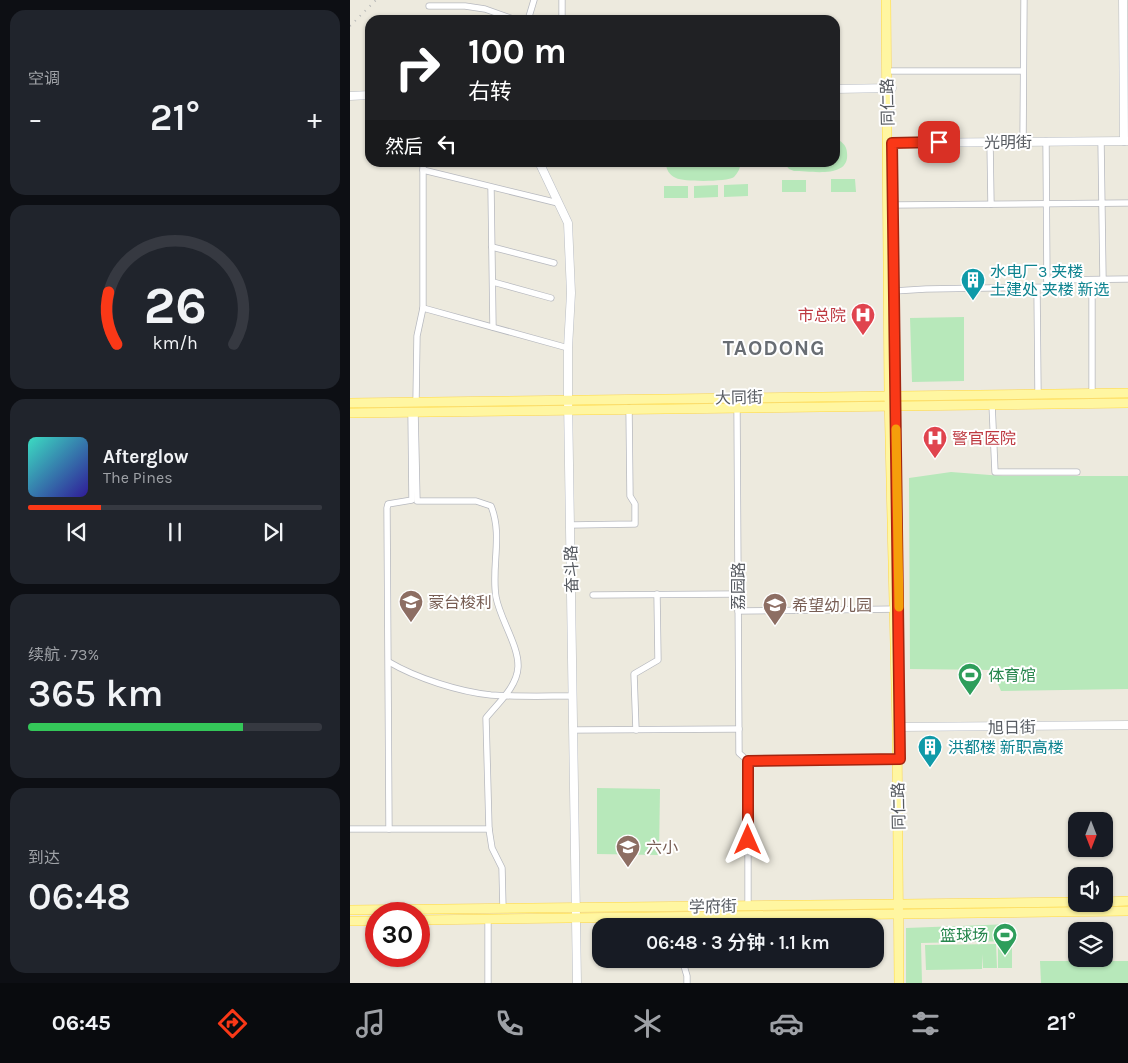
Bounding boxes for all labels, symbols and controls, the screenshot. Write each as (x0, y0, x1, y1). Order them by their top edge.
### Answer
text: 100 m (468, 31, 567, 72)
icon: right (385, 35, 450, 100)
text: 空调 (28, 69, 60, 88)
street label: 同仁路 (878, 78, 897, 126)
text: 右转 (468, 79, 512, 105)
text: 21° (150, 95, 200, 140)
text: − (28, 102, 43, 135)
text: + (307, 102, 322, 135)
pin (918, 121, 960, 163)
icon: arrive (925, 128, 953, 156)
icon: left (433, 130, 461, 158)
street label: 光明街 (984, 133, 1032, 152)
text: 然后 (385, 136, 423, 158)
place label: 水电厂3 夹楼 土建处 夹楼 新选 (990, 262, 1110, 299)
building icon: 水电厂3 夹楼 土建处 夹楼 新选 (960, 267, 986, 301)
text: 26 (143, 275, 207, 336)
hospital icon: 市总院 (850, 302, 876, 336)
place label: 市总院 (798, 306, 846, 325)
text: km/h (152, 333, 198, 354)
district label: TAODONG (723, 336, 825, 360)
street label: 大同街 (715, 388, 763, 407)
hospital icon: 警官医院 (922, 425, 948, 459)
place label: 警官医院 (952, 429, 1016, 448)
text: Afterglow (103, 446, 189, 468)
text: The Pines (103, 468, 173, 487)
icon: previous (63, 518, 91, 546)
icon: pause (161, 518, 189, 546)
icon: next (259, 518, 287, 546)
street label: 奋斗路 (562, 545, 581, 593)
street label: 荔园路 (729, 562, 748, 610)
school or university icon: 蒙台梭利 (398, 589, 424, 623)
school or university icon: 希望幼儿园 (762, 592, 788, 626)
place label: 蒙台梭利 (428, 593, 492, 612)
place label: 希望幼儿园 (792, 596, 872, 615)
text: 续航 · 73% (28, 645, 99, 664)
sports icon: 体育馆 (957, 662, 983, 696)
place label: 体育馆 (988, 666, 1036, 685)
text: 365 km (28, 671, 164, 716)
street label: 旭日街 (988, 718, 1036, 737)
building icon: 洪都楼 新职高楼 (917, 734, 943, 768)
place label: 洪都楼 新职高楼 (948, 738, 1064, 757)
street label: 同仁路 (889, 782, 908, 830)
north arrow (1068, 812, 1112, 858)
map controls (1068, 812, 1113, 967)
position arrow (721, 813, 773, 865)
school or university icon: 六小 (615, 834, 641, 868)
place label: 六小 (646, 838, 678, 857)
text: 到达 (28, 848, 60, 867)
button: sound (1068, 867, 1113, 912)
text: 06:48 (28, 874, 131, 919)
street label: 学府街 (689, 897, 737, 916)
speed limit sign: 30 (365, 902, 430, 967)
sports icon: 篮球场 (992, 922, 1018, 956)
button: layers (1068, 922, 1113, 967)
place label: 篮球场 (940, 926, 988, 945)
text: 06:48 · 3 分钟 · 1.1 km (646, 932, 830, 954)
icon: directions (215, 1006, 250, 1041)
icon: music (353, 1006, 388, 1041)
icon: phone (492, 1006, 527, 1041)
icon: climate (630, 1006, 665, 1041)
icon: car (769, 1006, 804, 1041)
icon: filters (908, 1006, 943, 1041)
text: 06:45 (52, 1010, 111, 1036)
text: 21° (1046, 1010, 1076, 1036)

